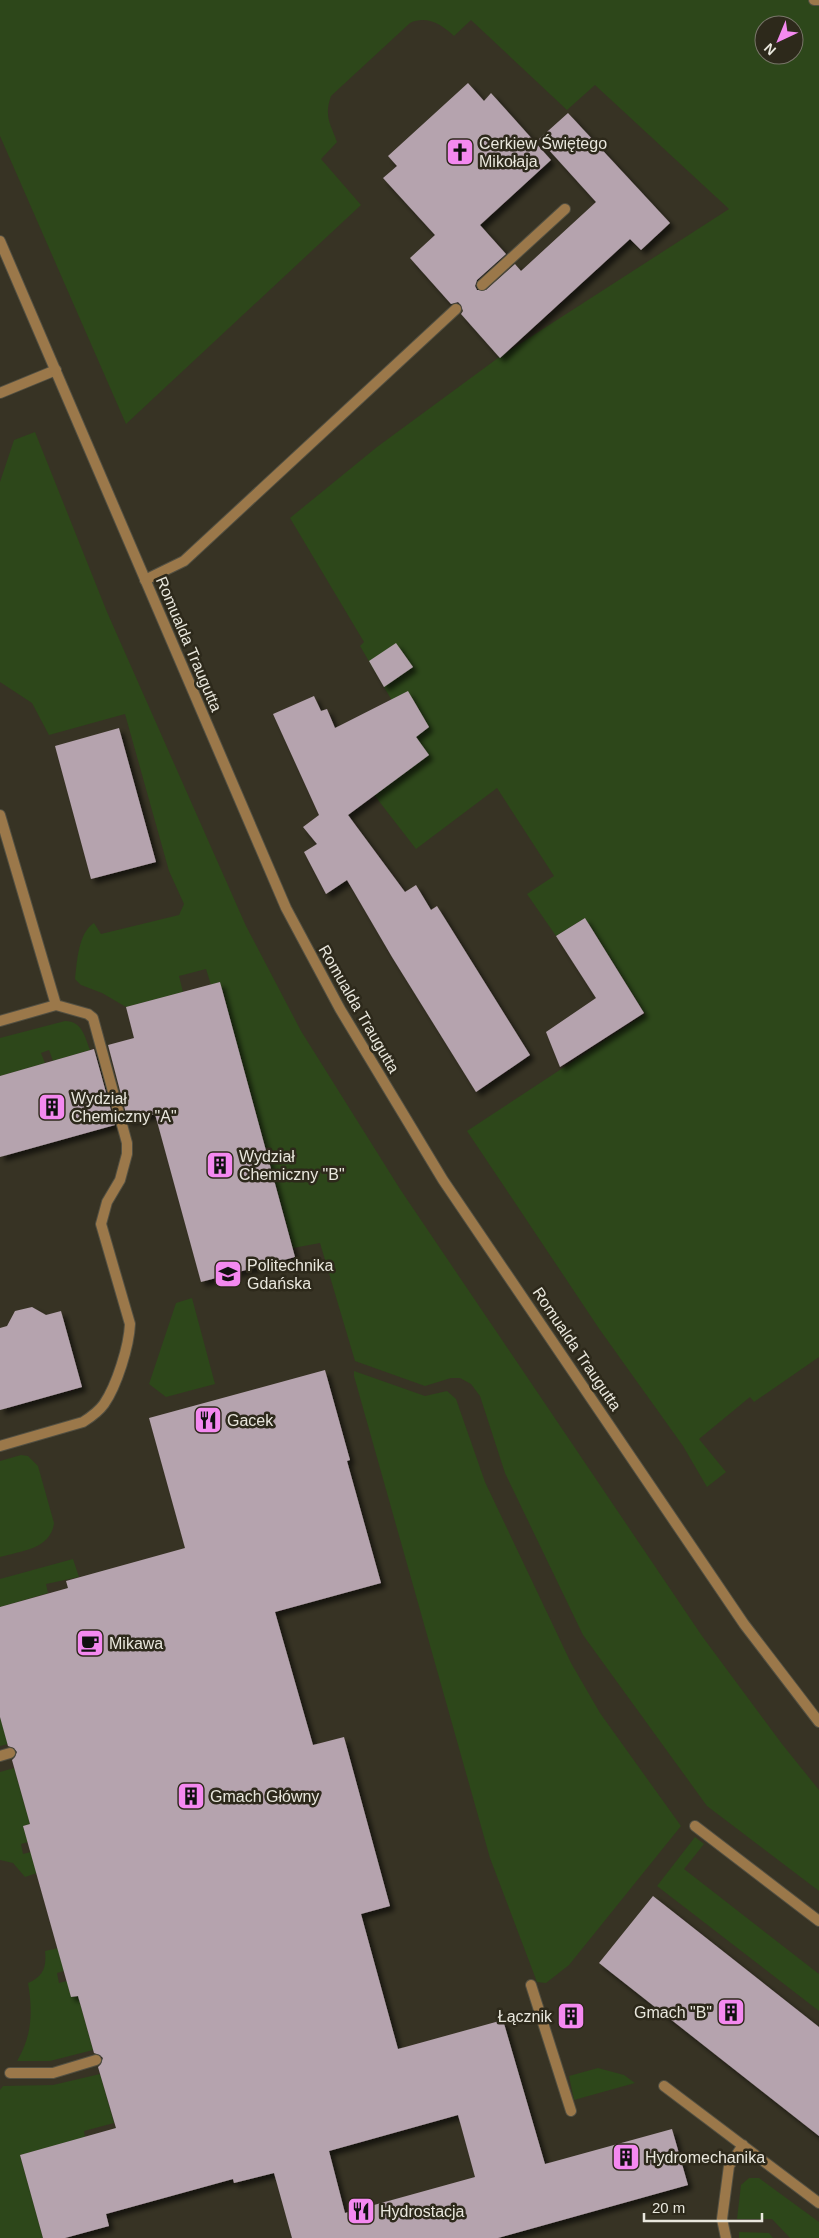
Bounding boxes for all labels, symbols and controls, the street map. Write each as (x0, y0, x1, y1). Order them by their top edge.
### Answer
north arrow (754, 15, 804, 65)
text: N (761, 40, 779, 59)
place label: Cerkiew Świętego Mikołaja (479, 134, 607, 170)
church icon: Cerkiew Świętego Mikołaja (445, 137, 475, 167)
street label: Romualda Traugutta (153, 574, 225, 714)
street label: Romualda Traugutta (315, 942, 403, 1076)
place label: Wydział Chemiczny "A" (71, 1090, 177, 1125)
building icon: Wydział Chemiczny "A" (37, 1092, 67, 1122)
place label: Wydział Chemiczny "B" (239, 1148, 345, 1183)
building icon: Wydział Chemiczny "B" (205, 1150, 235, 1180)
place label: Politechnika Gdańska (247, 1257, 333, 1292)
school or university icon: Politechnika Gdańska (213, 1259, 243, 1289)
street label: Romualda Traugutta (529, 1284, 625, 1414)
restaurant icon: Gacek (193, 1405, 223, 1435)
place label: Gacek (227, 1412, 274, 1429)
cafe icon: Mikawa (75, 1628, 105, 1658)
place label: Mikawa (109, 1635, 163, 1652)
building icon: Gmach Główny (176, 1781, 206, 1811)
place label: Gmach Główny (210, 1788, 319, 1805)
building icon: Gmach "B" (716, 1997, 746, 2027)
building icon: Łącznik (556, 2001, 586, 2031)
place label: Gmach "B" (634, 2004, 712, 2021)
place label: Łącznik (498, 2008, 553, 2025)
building icon: Hydromechanika (611, 2142, 641, 2172)
place label: Hydromechanika (645, 2149, 765, 2166)
scale bar (644, 2190, 762, 2222)
restaurant icon: Hydrostacja (346, 2196, 376, 2226)
text: 20 m (652, 2199, 685, 2216)
place label: Hydrostacja (380, 2203, 465, 2220)

